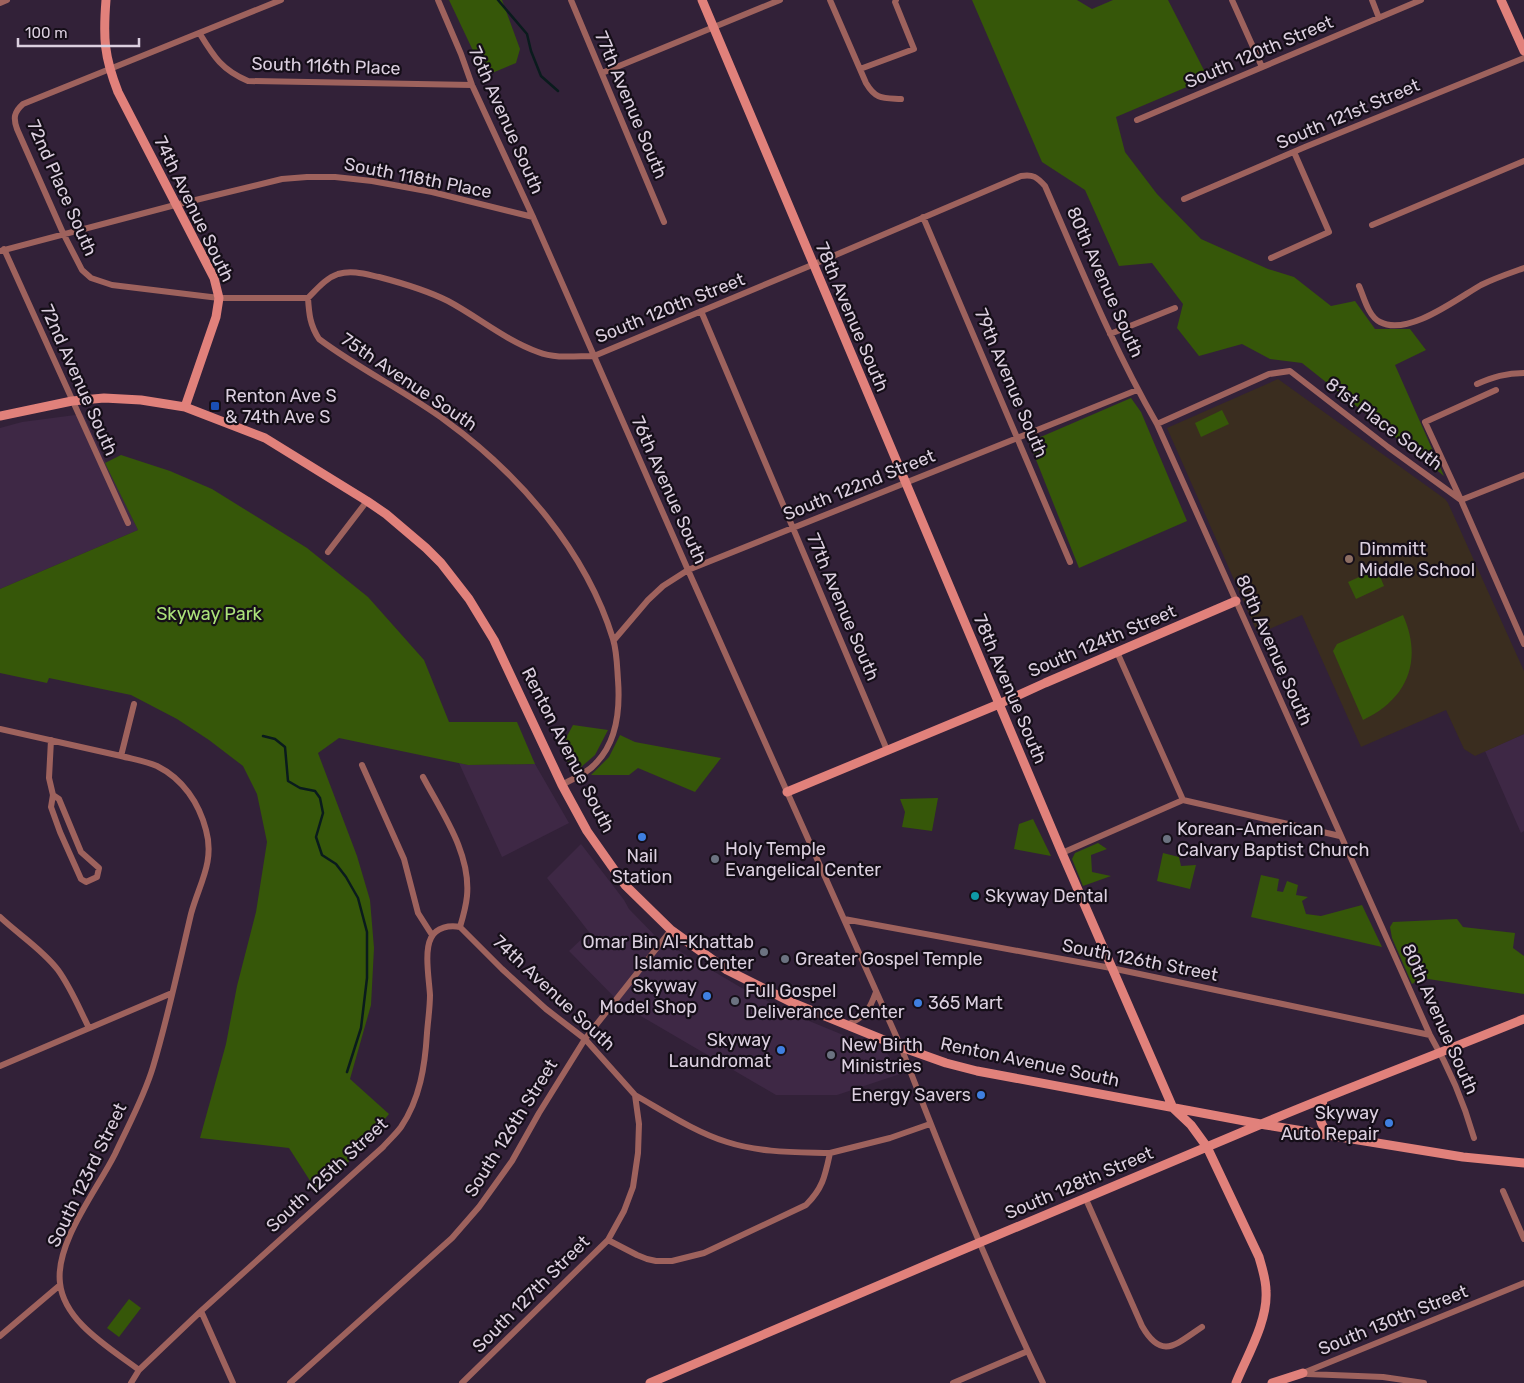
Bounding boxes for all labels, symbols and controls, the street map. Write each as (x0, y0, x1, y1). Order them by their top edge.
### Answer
street label: South 120th Street (1182, 11, 1336, 93)
scale bar (18, 15, 139, 47)
text: 100 m (25, 24, 67, 42)
street label: 77th Avenue South (590, 28, 672, 182)
street label: 76th Avenue South (464, 43, 548, 197)
street label: South 116th Place (251, 52, 401, 80)
street label: South 121st Street (1273, 74, 1423, 154)
street label: 72nd Place South (22, 117, 102, 259)
street label: 74th Avenue South (149, 132, 239, 286)
street label: South 118th Place (342, 153, 494, 203)
street label: 80th Avenue South (1062, 203, 1148, 361)
street label: 78th Avenue South (811, 239, 893, 395)
street label: South 120th Street (592, 268, 748, 348)
street label: 72nd Avenue South (36, 301, 122, 459)
street label: 79th Avenue South (970, 305, 1052, 461)
street label: 75th Avenue South (337, 328, 481, 436)
street label: 81st Place South (1321, 373, 1447, 475)
place label: Renton Ave S & 74th Ave S (225, 385, 337, 428)
marker: Renton Ave S & 74th Ave S (209, 400, 221, 412)
street label: 76th Avenue South (627, 413, 711, 567)
street label: South 122nd Street (780, 445, 938, 525)
street label: 77th Avenue South (802, 530, 884, 684)
place label: Dimmitt Middle School (1359, 538, 1475, 581)
marker: Dimmitt Middle School (1343, 553, 1355, 565)
street label: 80th Avenue South (1231, 571, 1317, 729)
street label: South 124th Street (1025, 600, 1179, 682)
park label: Skyway Park (156, 603, 263, 625)
street label: 78th Avenue South (969, 611, 1051, 767)
street label: Renton Avenue South (517, 664, 619, 836)
place label: Korean-American Calvary Baptist Church (1177, 818, 1370, 861)
marker: Nail Station (636, 831, 648, 843)
marker: Korean-American Calvary Baptist Church (1161, 833, 1173, 845)
place label: Holy Temple Evangelical Center (725, 838, 881, 881)
place label: Nail Station (612, 845, 672, 888)
marker: Holy Temple Evangelical Center (709, 853, 721, 865)
place label: Skyway Dental (985, 885, 1108, 907)
marker: Skyway Dental (969, 890, 981, 902)
street label: 74th Avenue South (488, 931, 620, 1055)
place label: Omar Bin Al-Khattab Islamic Center (582, 931, 754, 974)
street label: South 126th Street (1060, 934, 1220, 986)
street label: 80th Avenue South (1397, 940, 1483, 1098)
marker: Omar Bin Al-Khattab Islamic Center (758, 946, 770, 958)
place label: Greater Gospel Temple (795, 948, 983, 970)
marker: Greater Gospel Temple (779, 953, 791, 965)
place label: Skyway Model Shop (600, 975, 697, 1018)
place label: Full Gospel Deliverance Center (745, 980, 905, 1023)
marker: Skyway Model Shop (701, 990, 713, 1002)
place label: 365 Mart (928, 992, 1003, 1014)
marker: Full Gospel Deliverance Center (729, 995, 741, 1007)
marker: 365 Mart (912, 997, 924, 1009)
place label: Skyway Laundromat (669, 1029, 771, 1072)
street label: Renton Avenue South (938, 1032, 1122, 1092)
place label: New Birth Ministries (841, 1034, 923, 1077)
marker: Skyway Laundromat (775, 1044, 787, 1056)
marker: New Birth Ministries (825, 1049, 837, 1061)
street label: South 126th Street (460, 1055, 562, 1201)
place label: Energy Savers (851, 1084, 971, 1106)
marker: Energy Savers (975, 1089, 987, 1101)
street label: South 123rd Street (43, 1099, 131, 1251)
place label: Skyway Auto Repair (1281, 1102, 1379, 1145)
street label: South 125th Street (262, 1113, 392, 1237)
marker: Skyway Auto Repair (1383, 1117, 1395, 1129)
street label: South 128th Street (1002, 1142, 1156, 1224)
street label: South 127th Street (468, 1231, 594, 1357)
street label: South 130th Street (1315, 1280, 1471, 1360)

